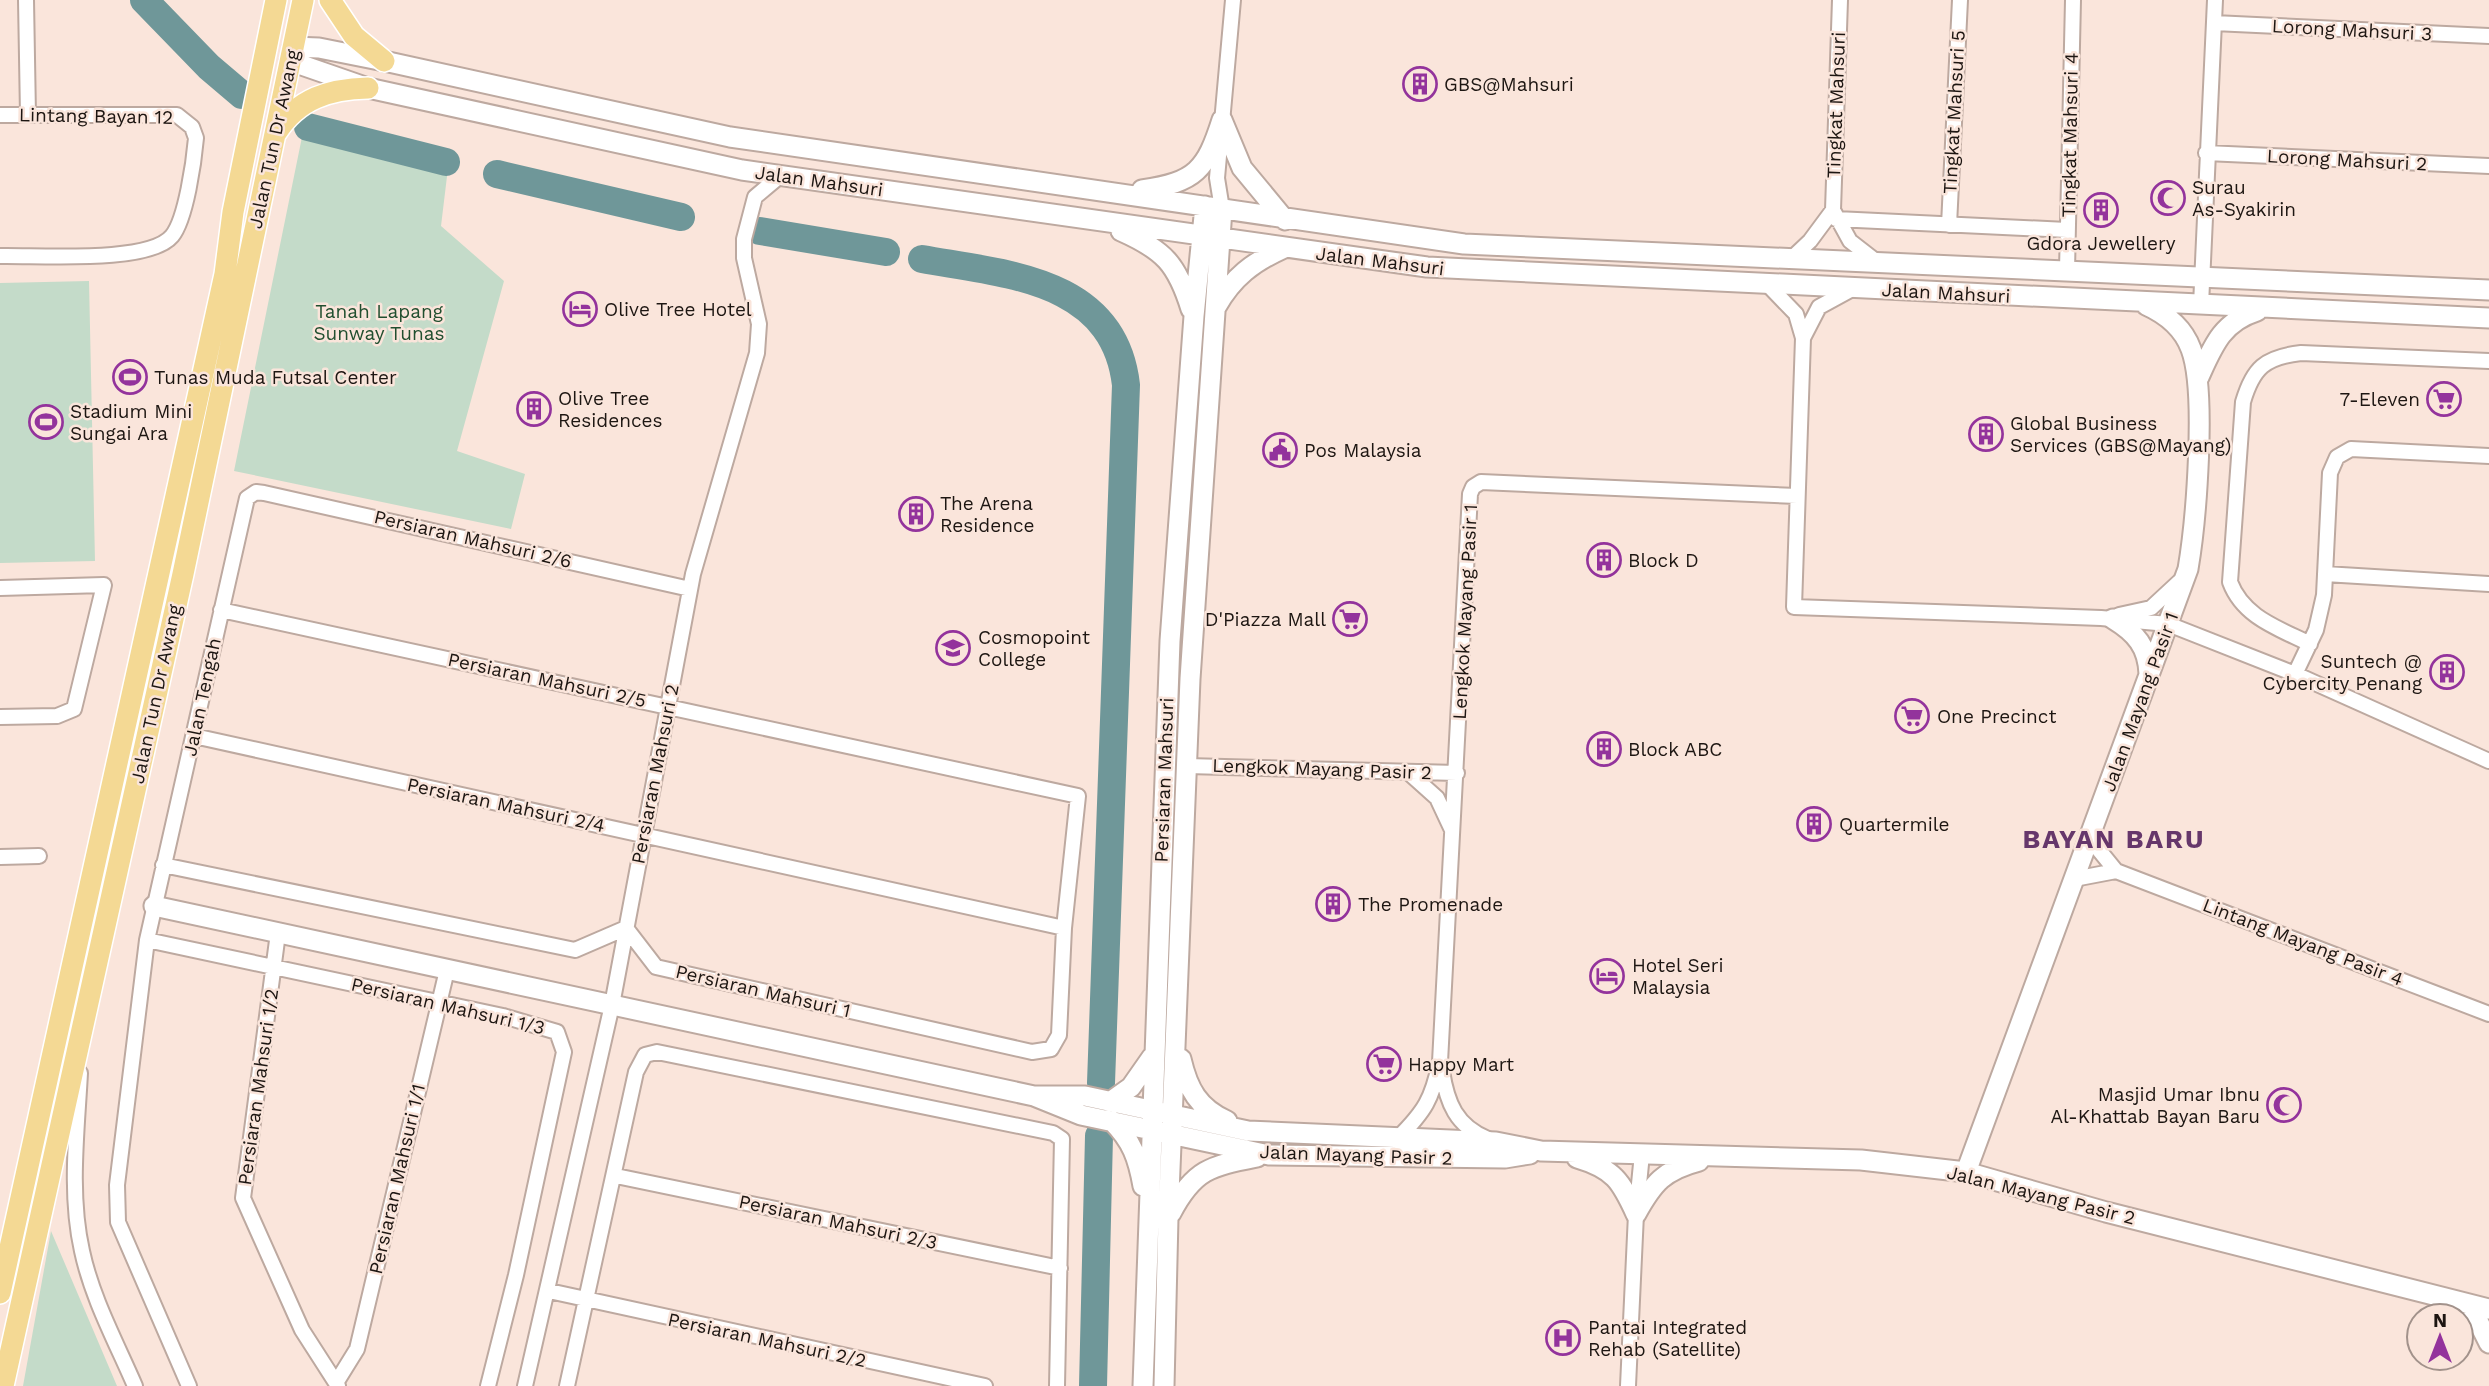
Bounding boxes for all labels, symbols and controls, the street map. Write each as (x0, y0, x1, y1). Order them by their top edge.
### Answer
street label: Lorong Mahsuri 3 (2271, 14, 2433, 46)
street label: Tingkat Mahsuri 5 (1938, 29, 1970, 195)
street label: Tingkat Mahsuri (1822, 31, 1850, 179)
street label: Jalan Tun Dr Awang (244, 46, 304, 231)
street label: Tingkat Mahsuri 4 (2057, 52, 2083, 218)
building icon: GBS@Mahsuri (1401, 65, 1439, 103)
place label: GBS@Mahsuri (1444, 73, 1574, 96)
street label: Lintang Bayan 12 (19, 103, 173, 129)
street label: Lorong Mahsuri 2 (2266, 144, 2428, 176)
street label: Jalan Mahsuri (753, 161, 885, 201)
place label: Surau As-Syakirin (2192, 176, 2296, 221)
mosque icon: Surau As-Syakirin (2149, 179, 2187, 217)
building icon: Gdora Jewellery (2082, 191, 2120, 229)
place label: Gdora Jewellery (2027, 232, 2176, 255)
street label: Jalan Mahsuri (1315, 242, 1445, 280)
street label: Jalan Mahsuri (1881, 278, 2011, 308)
hotel icon: Olive Tree Hotel (561, 290, 599, 328)
place label: Olive Tree Hotel (604, 298, 752, 321)
park label: Tanah Lapang Sunway Tunas (313, 300, 445, 345)
sports icon: Tunas Muda Futsal Center (111, 358, 149, 396)
place label: Tunas Muda Futsal Center (154, 366, 397, 389)
supermarket icon: 7-Eleven (2425, 380, 2463, 418)
place label: Olive Tree Residences (558, 387, 663, 432)
place label: 7-Eleven (2339, 388, 2420, 411)
building icon: Olive Tree Residences (515, 390, 553, 428)
place label: Stadium Mini Sungai Ara (70, 400, 192, 445)
sports icon: Stadium Mini Sungai Ara (27, 403, 65, 441)
place label: Global Business Services (GBS@Mayang) (2010, 412, 2232, 457)
building icon: Global Business Services (GBS@Mayang) (1967, 415, 2005, 453)
public building icon: Pos Malaysia (1261, 431, 1299, 469)
place label: Pos Malaysia (1304, 439, 1422, 462)
place label: The Arena Residence (940, 492, 1035, 537)
building icon: The Arena Residence (897, 495, 935, 533)
street label: Lengkok Mayang Pasir 1 (1448, 504, 1482, 720)
street label: Persiaran Mahsuri 2/6 (372, 505, 574, 573)
building icon: Block D (1585, 541, 1623, 579)
place label: Block D (1628, 549, 1699, 572)
supermarket icon: D'Piazza Mall (1331, 600, 1369, 638)
street label: Jalan Tun Dr Awang (126, 601, 186, 786)
place label: D'Piazza Mall (1205, 608, 1326, 631)
street label: Jalan Mayang Pasir 1 (2097, 609, 2183, 795)
place label: Cosmopoint College (978, 626, 1090, 671)
school or university icon: Cosmopoint College (934, 629, 972, 667)
street label: Jalan Tengah (178, 636, 226, 758)
street label: Persiaran Mahsuri 2/5 (446, 648, 648, 712)
place label: Suntech @ Cybercity Penang (2263, 650, 2423, 695)
building icon: Suntech @ Cybercity Penang (2428, 653, 2466, 691)
street label: Persiaran Mahsuri 2 (626, 682, 684, 866)
street label: Persiaran Mahsuri (1150, 697, 1178, 863)
supermarket icon: One Precinct (1893, 697, 1931, 735)
place label: One Precinct (1937, 705, 2056, 728)
building icon: Block ABC (1585, 730, 1623, 768)
place label: Block ABC (1628, 738, 1722, 761)
street label: Lengkok Mayang Pasir 2 (1212, 754, 1432, 784)
street label: Persiaran Mahsuri 2/4 (405, 773, 607, 837)
building icon: Quartermile (1795, 805, 1833, 843)
place label: Quartermile (1839, 813, 1950, 836)
district label: BAYAN BARU (2023, 824, 2205, 854)
building icon: The Promenade (1314, 885, 1352, 923)
place label: The Promenade (1358, 893, 1503, 916)
street label: Lintang Mayang Pasir 4 (2199, 893, 2407, 991)
place label: Hotel Seri Malaysia (1632, 954, 1724, 999)
hotel icon: Hotel Seri Malaysia (1588, 957, 1626, 995)
street label: Persiaran Mahsuri 1 (673, 960, 853, 1022)
street label: Persiaran Mahsuri 1/3 (349, 973, 547, 1039)
street label: Persiaran Mahsuri 1/2 (233, 987, 283, 1187)
supermarket icon: Happy Mart (1365, 1045, 1403, 1083)
place label: Happy Mart (1408, 1053, 1514, 1076)
street label: Persiaran Mahsuri 1/1 (364, 1082, 430, 1276)
place label: Masjid Umar Ibnu Al-Khattab Bayan Baru (2051, 1083, 2260, 1128)
mosque icon: Masjid Umar Ibnu Al-Khattab Bayan Baru (2265, 1086, 2303, 1124)
street label: Jalan Mayang Pasir 2 (1259, 1140, 1453, 1170)
street label: Jalan Mayang Pasir 2 (1944, 1160, 2138, 1230)
street label: Persiaran Mahsuri 2/3 (737, 1190, 939, 1254)
north arrow (2405, 1302, 2475, 1372)
street label: Persiaran Mahsuri 2/2 (666, 1308, 868, 1372)
text: N (2433, 1309, 2447, 1332)
place label: Pantai Integrated Rehab (Satellite) (1588, 1316, 1747, 1361)
hospital icon: Pantai Integrated Rehab (Satellite) (1544, 1319, 1582, 1357)

